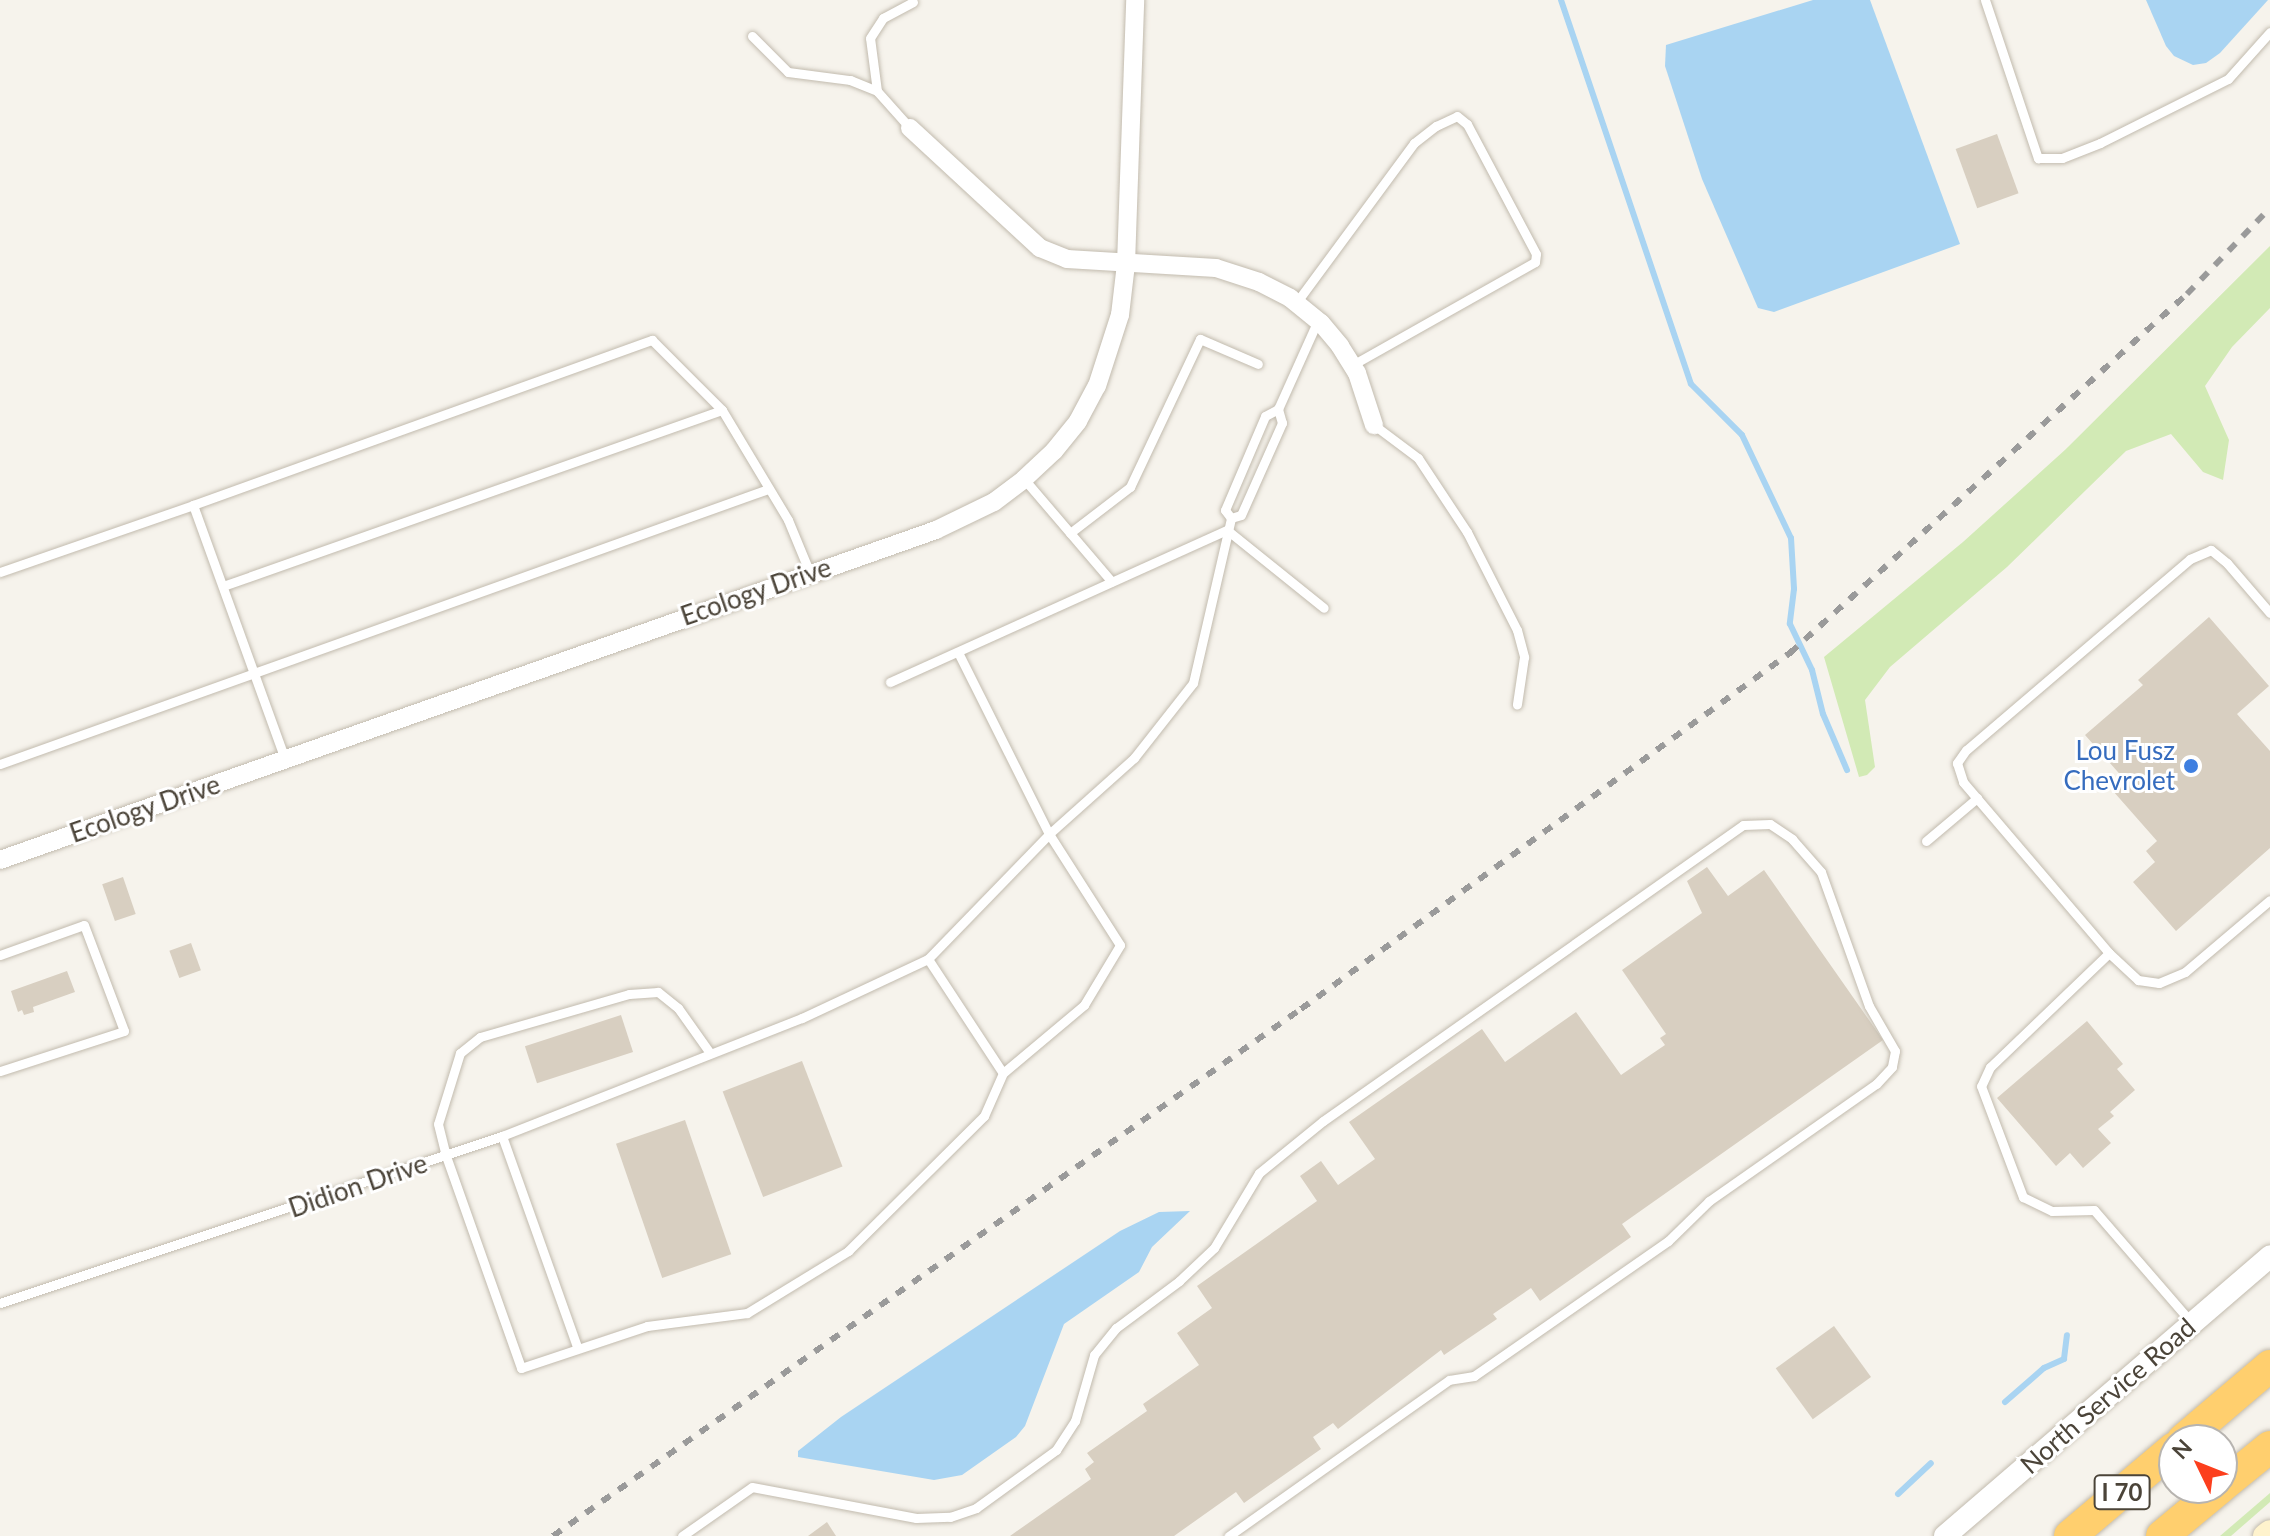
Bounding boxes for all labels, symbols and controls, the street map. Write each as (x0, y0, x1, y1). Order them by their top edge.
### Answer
street label: Ecology Drive (676, 552, 836, 632)
place label: Lou Fusz Chevrolet (2063, 735, 2175, 796)
marker: Lou Fusz Chevrolet (2182, 757, 2200, 775)
street label: Ecology Drive (65, 769, 225, 849)
street label: Didion Drive (285, 1148, 431, 1224)
street label: North Service Road (2014, 1312, 2202, 1480)
north arrow (2158, 1424, 2238, 1504)
road number: I 70 (2092, 1472, 2152, 1512)

